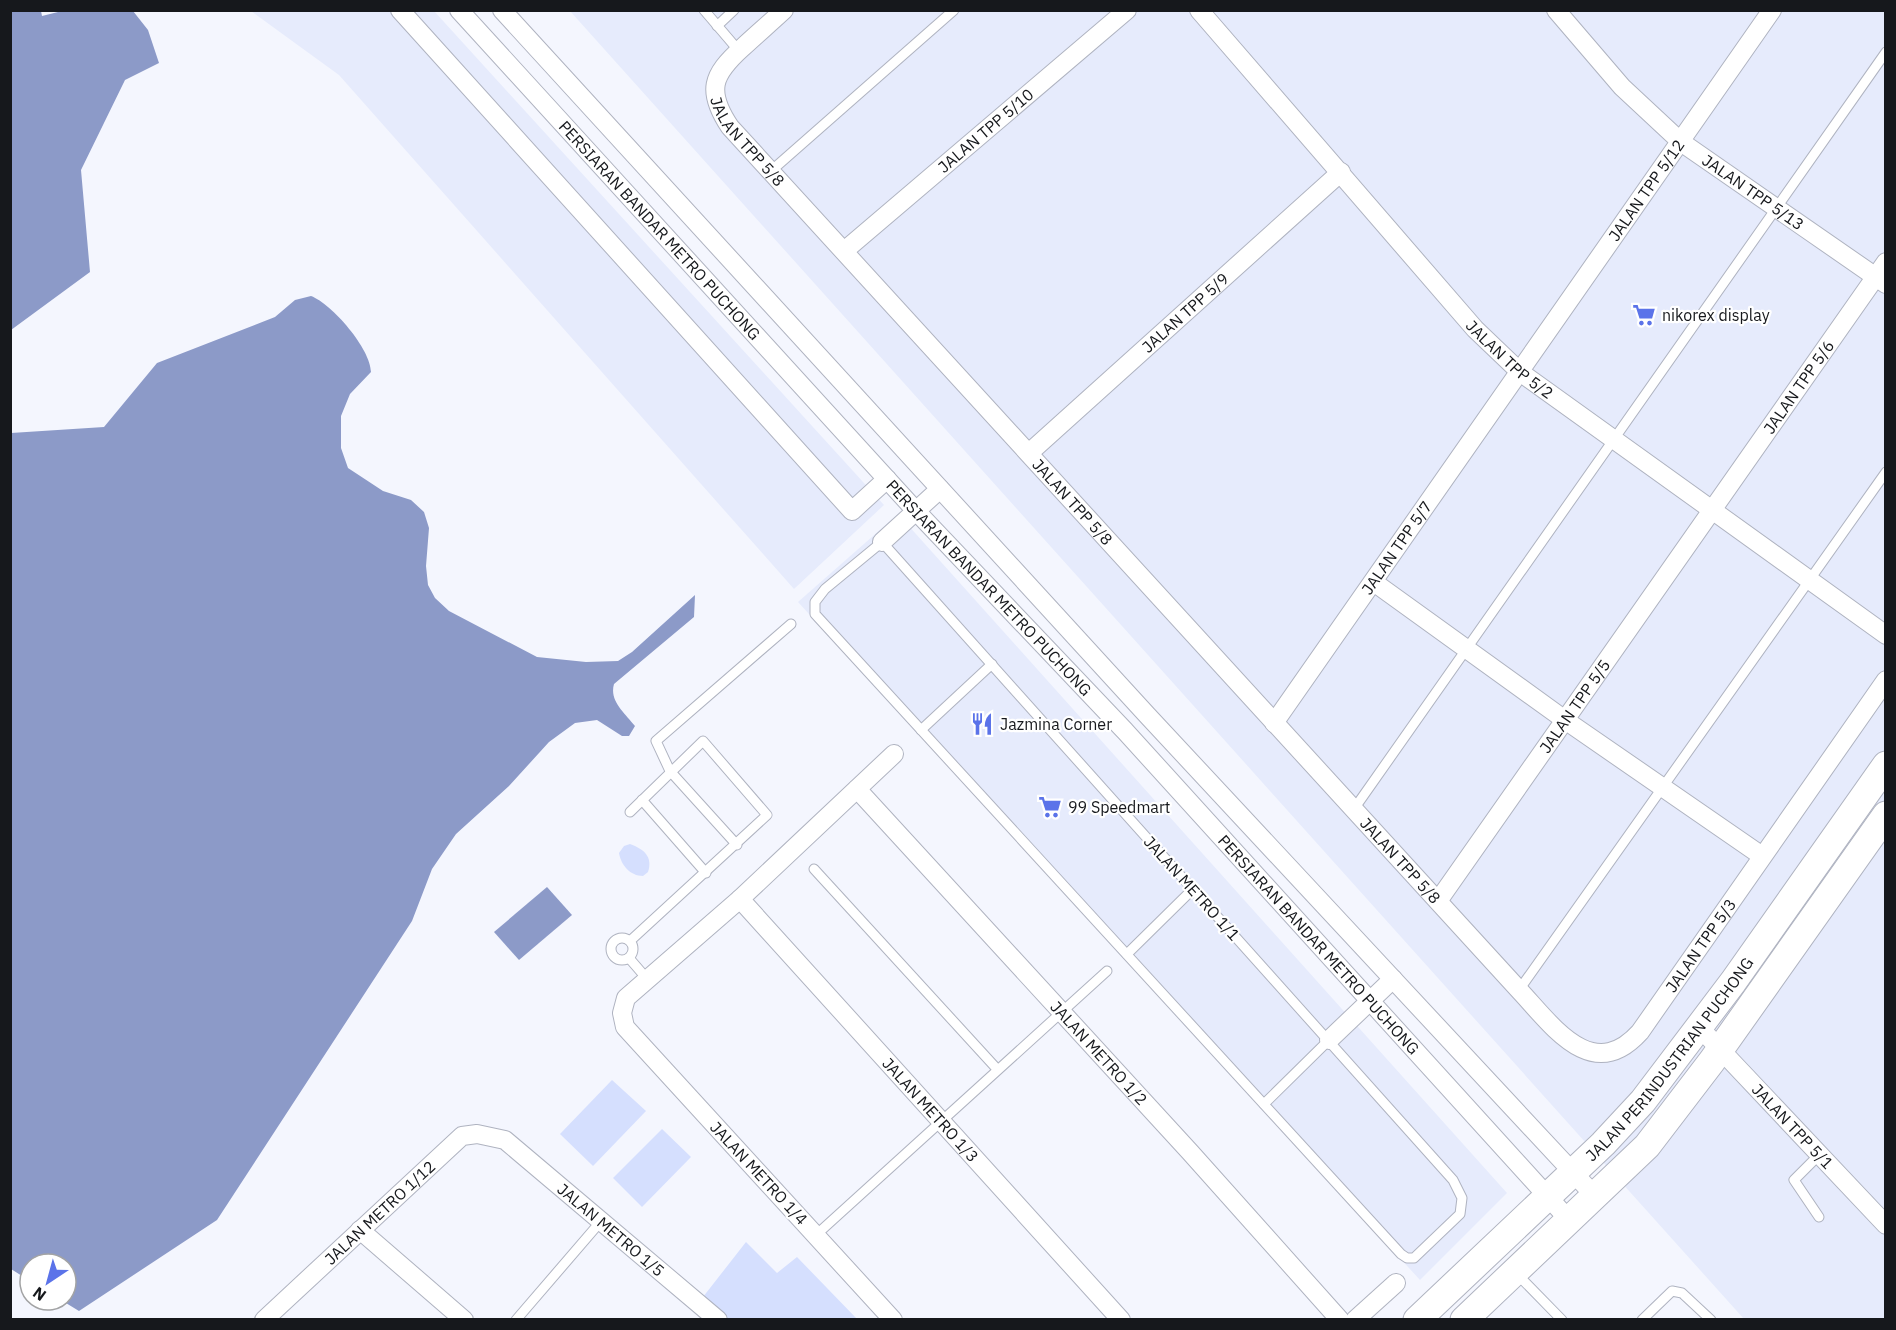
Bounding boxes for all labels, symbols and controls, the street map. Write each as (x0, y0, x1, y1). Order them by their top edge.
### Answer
street label: JALAN TPP 5/10 (934, 84, 1038, 177)
street label: JALAN TPP 5/8 (706, 94, 789, 190)
street label: PERSIARAN BANDAR METRO PUCHONG (555, 116, 765, 344)
street label: JALAN TPP 5/12 (1604, 135, 1689, 245)
street label: JALAN TPP 5/13 (1699, 150, 1808, 234)
street label: JALAN TPP 5/9 (1138, 268, 1233, 357)
supermarket icon: nikorex display (1631, 302, 1657, 328)
place label: nikorex display (1662, 305, 1770, 325)
street label: JALAN TPP 5/2 (1462, 316, 1557, 403)
street label: JALAN TPP 5/6 (1759, 336, 1838, 437)
street label: JALAN TPP 5/8 (1028, 454, 1117, 549)
street label: PERSIARAN BANDAR METRO PUCHONG (882, 475, 1096, 700)
street label: JALAN TPP 5/7 (1357, 497, 1436, 598)
street label: JALAN TPP 5/5 (1535, 655, 1614, 757)
restaurant icon: Jazmina Corner (969, 711, 995, 737)
place label: Jazmina Corner (1000, 714, 1112, 734)
supermarket icon: 99 Speedmart (1037, 794, 1063, 820)
place label: 99 Speedmart (1068, 797, 1170, 817)
street label: JALAN TPP 5/8 (1356, 813, 1445, 908)
street label: PERSIARAN BANDAR METRO PUCHONG (1214, 831, 1424, 1059)
street label: JALAN METRO 1/1 (1140, 832, 1244, 944)
street label: JALAN TPP 5/3 (1661, 895, 1740, 996)
street label: JALAN PERINDUSTRIAN PUCHONG (1581, 953, 1757, 1165)
street label: JALAN METRO 1/2 (1046, 997, 1152, 1109)
street label: JALAN METRO 1/3 (878, 1053, 983, 1166)
street label: JALAN TPP 5/1 (1748, 1079, 1838, 1173)
street label: JALAN METRO 1/4 (706, 1117, 812, 1229)
street label: JALAN METRO 1/12 (320, 1156, 439, 1269)
street label: JALAN METRO 1/5 (553, 1179, 669, 1281)
north arrow (18, 1252, 78, 1312)
text: N (29, 1283, 50, 1306)

